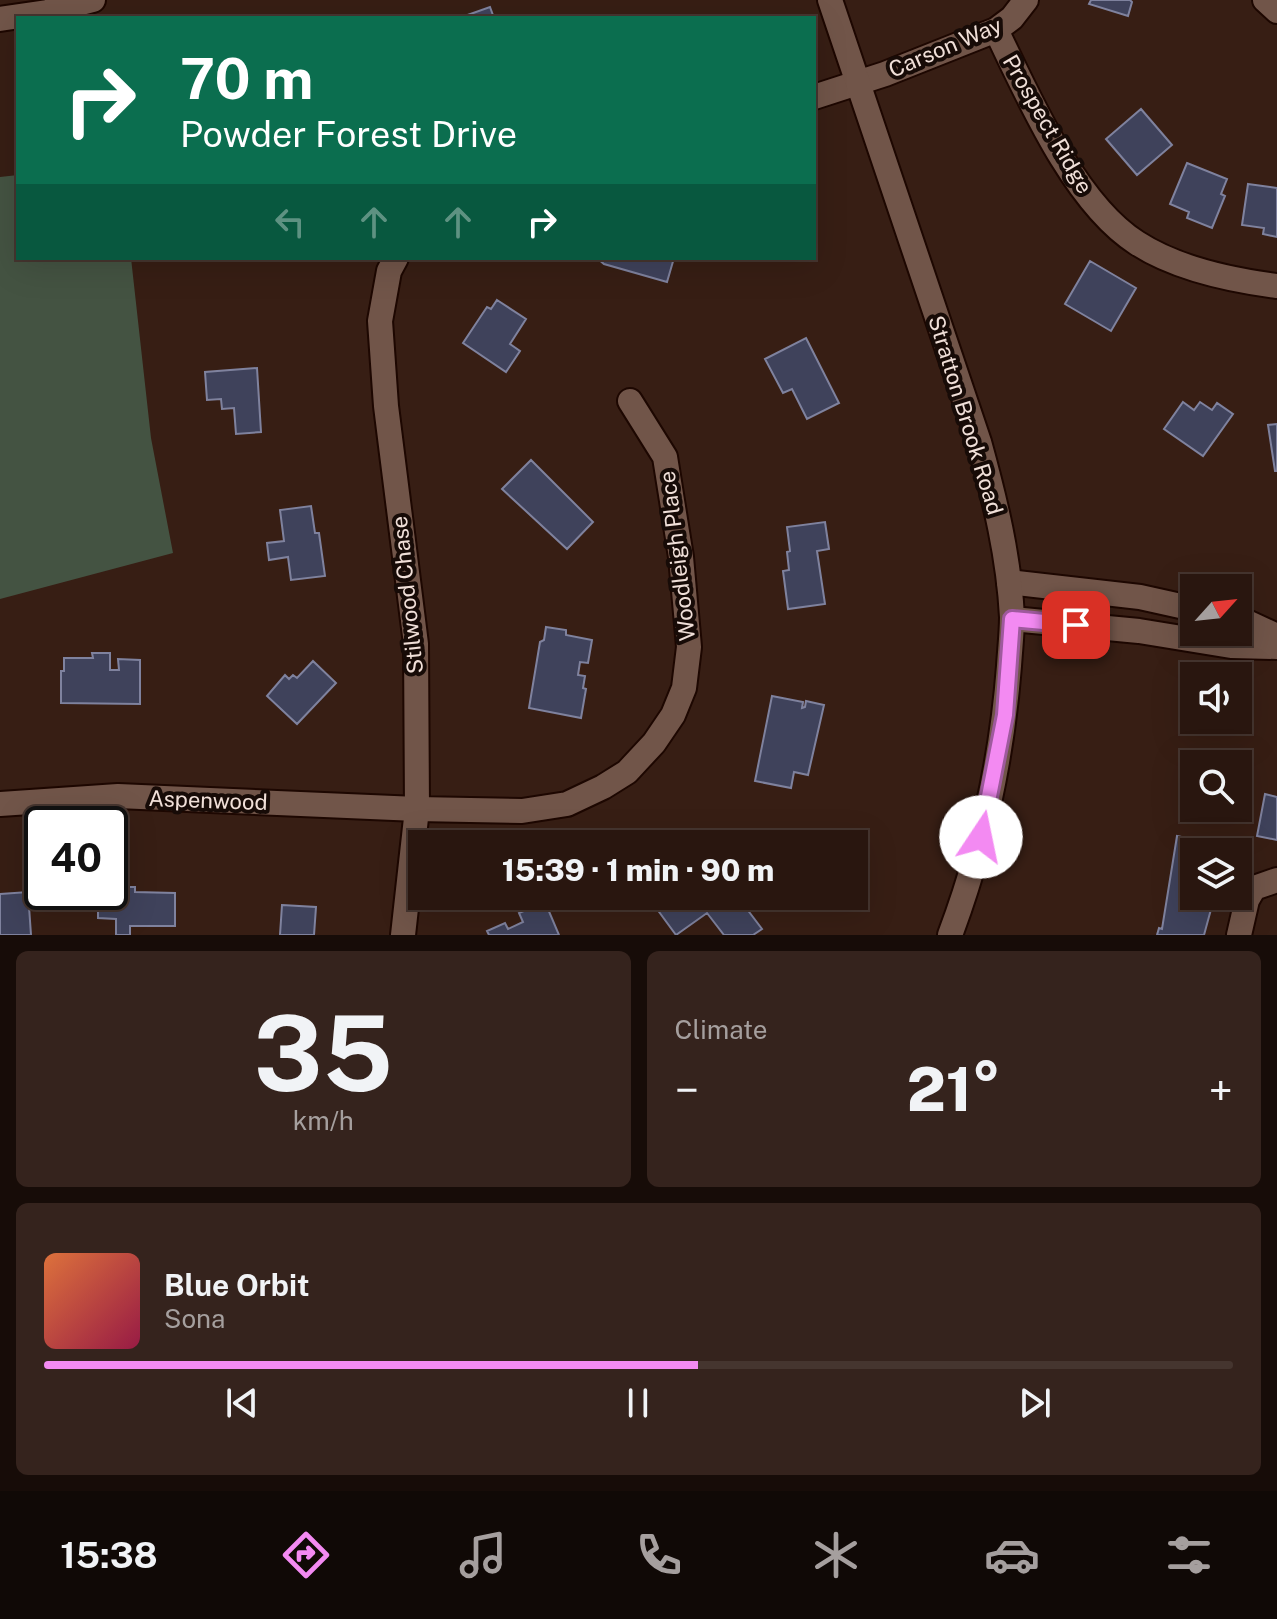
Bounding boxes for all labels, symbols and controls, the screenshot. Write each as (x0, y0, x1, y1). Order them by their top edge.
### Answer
street label: Carson Way (885, 11, 1006, 82)
text: 70 m (180, 46, 313, 112)
icon: right (48, 48, 152, 152)
street label: Prospect Ridge (998, 50, 1098, 198)
text: Powder Forest Drive (180, 113, 517, 155)
icon: left (268, 200, 312, 244)
icon: ahead (352, 200, 396, 244)
icon: ahead (436, 200, 480, 244)
icon: right (520, 200, 564, 244)
street label: Stratton Brook Road (923, 312, 1009, 518)
street label: Woodleigh Place (654, 470, 700, 642)
street label: Stilwood Chase (386, 515, 428, 675)
north arrow (1180, 574, 1252, 646)
map controls (1180, 574, 1252, 910)
pin (1042, 591, 1110, 659)
icon: arrive (1054, 603, 1098, 647)
button: sound (1180, 662, 1252, 734)
button: search (1180, 750, 1252, 822)
street label: Aspenwood (148, 785, 268, 815)
position arrow (939, 795, 1023, 879)
speed limit sign: 40 (24, 806, 128, 910)
button: layers (1180, 838, 1252, 910)
text: 15:39 · 1 min · 90 m (502, 852, 774, 888)
text: 35 (254, 992, 393, 1114)
text: Climate (675, 1014, 768, 1045)
text: 21° (907, 1054, 1001, 1125)
text: − (675, 1064, 699, 1116)
text: + (1209, 1064, 1233, 1116)
text: km/h (293, 1105, 354, 1136)
text: Blue Orbit (164, 1267, 310, 1303)
text: Sona (164, 1303, 225, 1334)
icon: previous (220, 1381, 264, 1425)
icon: pause (616, 1381, 660, 1425)
icon: next (1013, 1381, 1057, 1425)
icon: directions (278, 1527, 334, 1583)
icon: music (455, 1527, 511, 1583)
icon: phone (631, 1527, 687, 1583)
icon: climate (808, 1527, 864, 1583)
icon: car (984, 1527, 1040, 1583)
icon: filters (1161, 1527, 1217, 1583)
text: 15:38 (60, 1534, 158, 1576)

